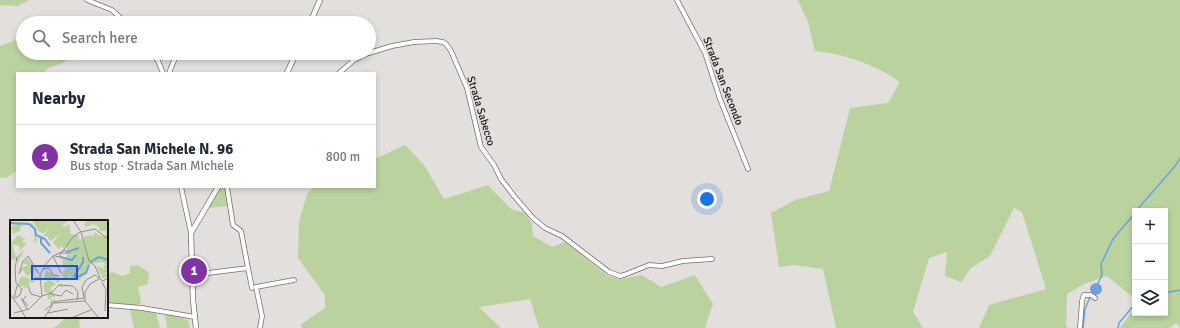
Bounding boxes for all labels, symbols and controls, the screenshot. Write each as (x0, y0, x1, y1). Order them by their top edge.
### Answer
search box (16, 16, 376, 60)
icon: search (30, 27, 52, 49)
text: Search here (62, 29, 138, 47)
street label: Strada San Secondo (700, 35, 746, 127)
street label: Strada Sabecco (464, 75, 498, 148)
text: Nearby (32, 88, 85, 109)
text: Strada San Michele N. 96 (70, 140, 233, 158)
text: 1 (41, 149, 49, 165)
text: 800 m (326, 149, 360, 165)
text: Bus stop · Strada San Michele (70, 158, 234, 174)
your location (697, 189, 717, 209)
map controls (1132, 208, 1168, 316)
button: + (1132, 208, 1168, 244)
inset map (10, 220, 108, 318)
button: − (1132, 244, 1168, 280)
pin: 1 (181, 256, 207, 286)
button: layers (1132, 280, 1168, 316)

